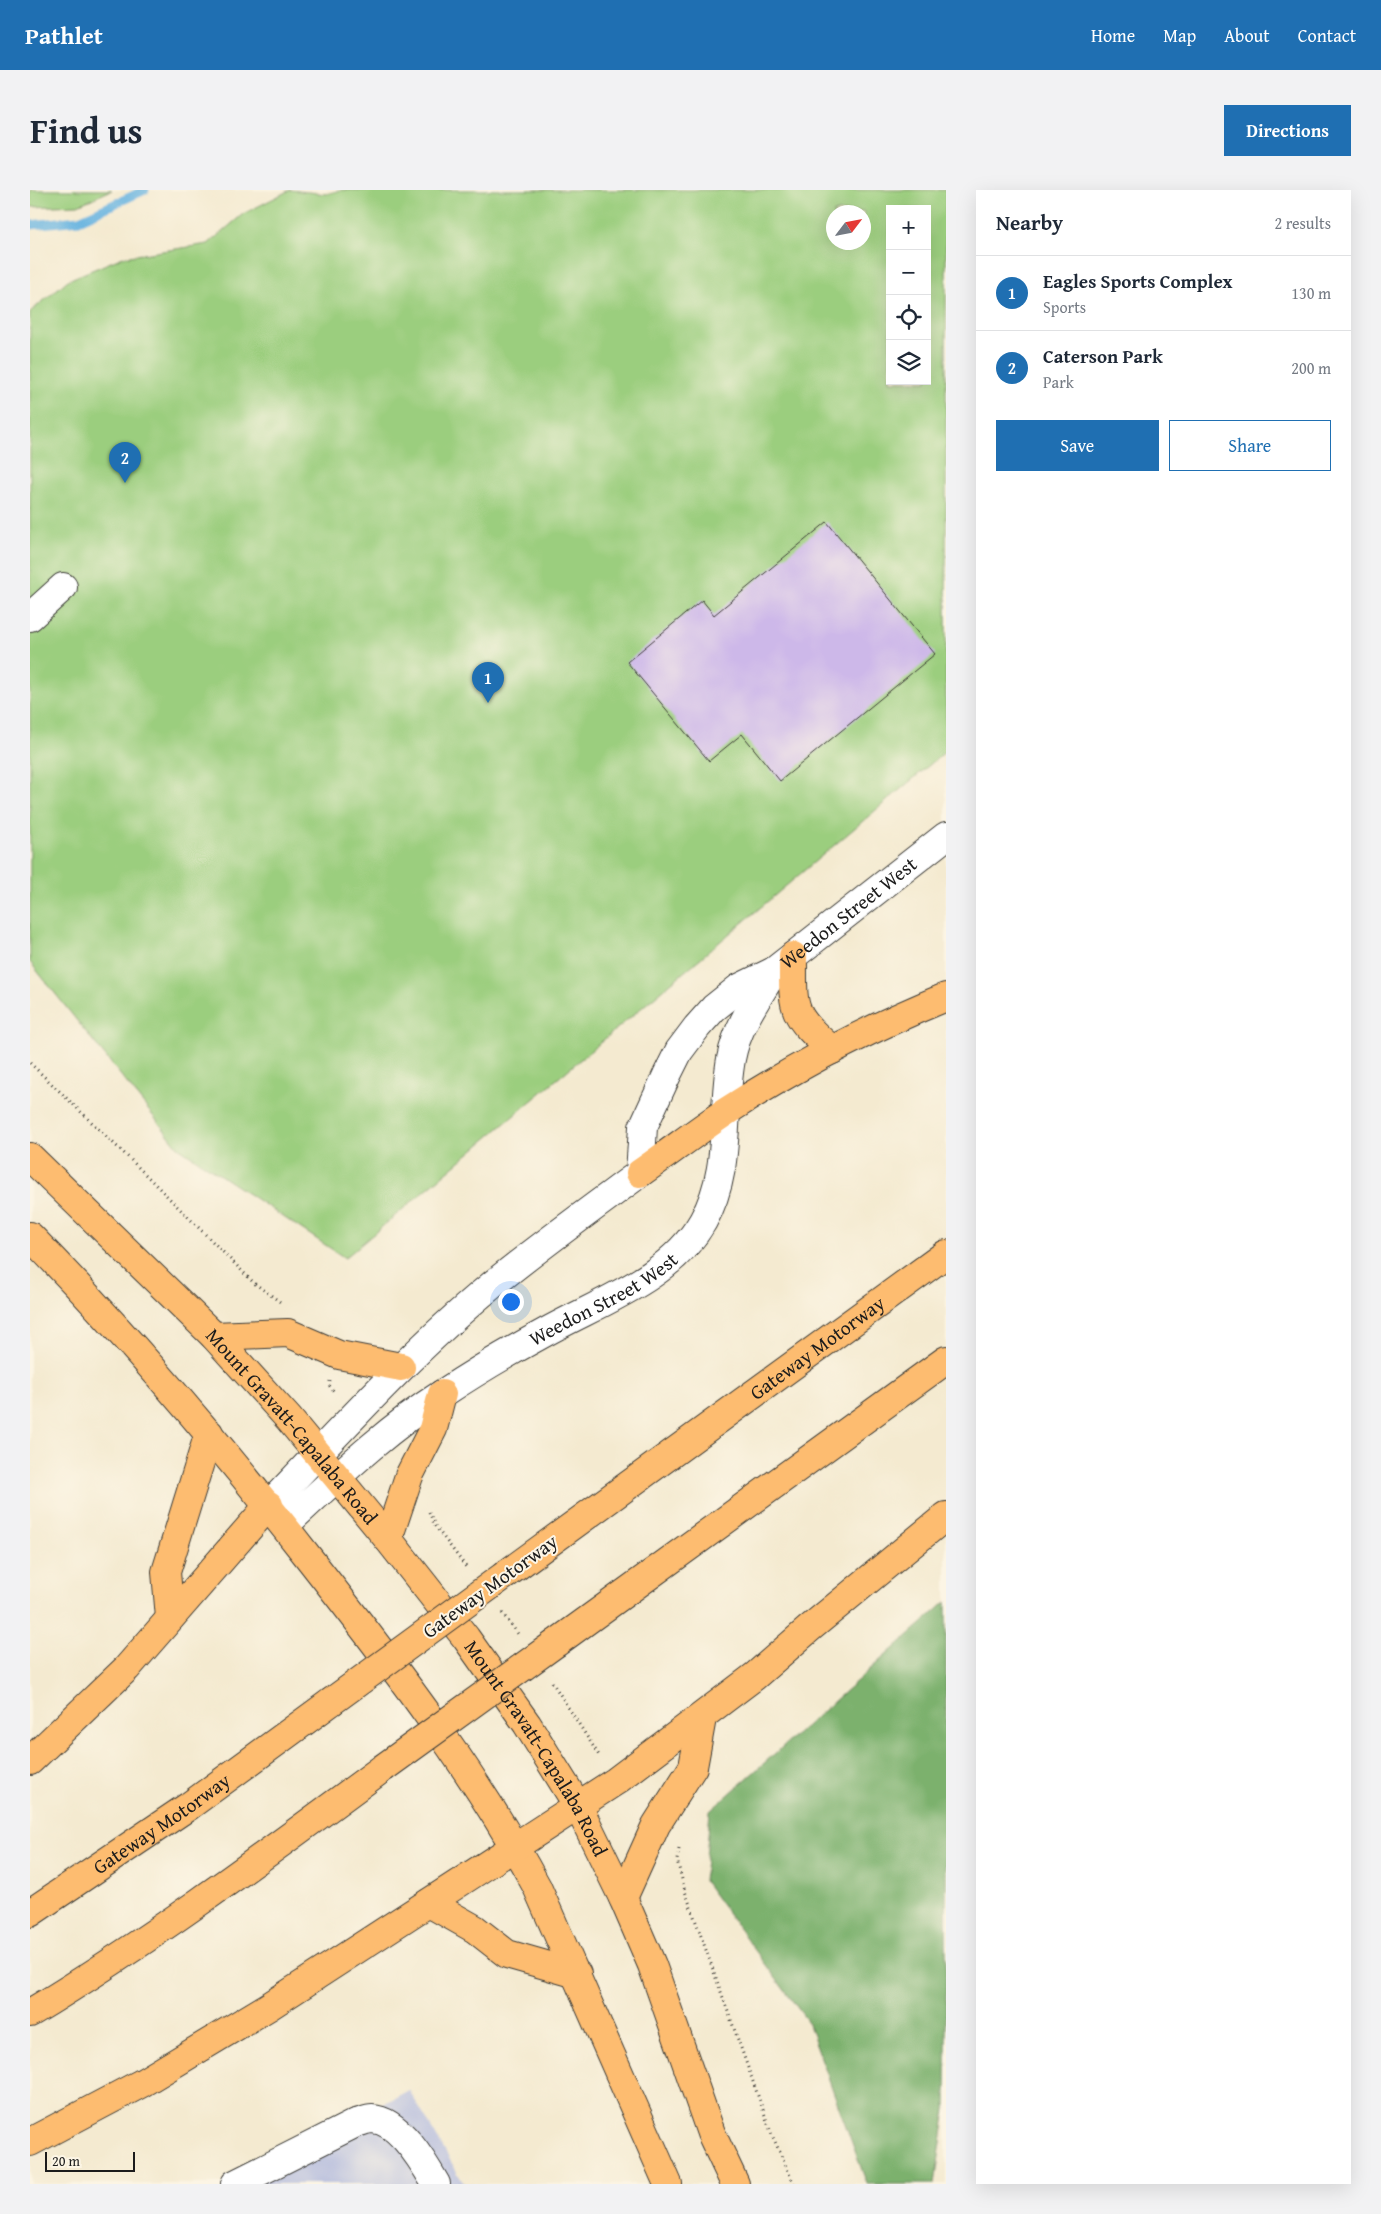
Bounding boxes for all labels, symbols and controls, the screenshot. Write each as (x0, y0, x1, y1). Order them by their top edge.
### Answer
text: Pathlet (25, 18, 103, 53)
text: Home (1091, 22, 1135, 49)
text: Map (1163, 22, 1196, 49)
text: About (1224, 22, 1270, 49)
text: Contact (1298, 22, 1356, 49)
text: Find us (30, 105, 143, 156)
button: Directions (1224, 105, 1351, 156)
north arrow (826, 205, 871, 250)
map controls (886, 205, 931, 385)
button: + (886, 205, 931, 250)
text: Nearby (996, 207, 1063, 238)
text: 2 results (1274, 211, 1331, 235)
button: − (886, 250, 931, 295)
text: Eagles Sports Complex (1043, 267, 1233, 295)
text: 1 (1008, 281, 1016, 305)
text: 130 m (1291, 281, 1331, 305)
button: locate (886, 295, 931, 340)
text: Sports (1043, 295, 1086, 319)
button: layers (886, 340, 931, 385)
text: Caterson Park (1043, 342, 1163, 370)
text: 2 (1008, 356, 1016, 380)
text: 200 m (1291, 356, 1331, 380)
text: Park (1043, 370, 1074, 394)
button: Save (996, 420, 1159, 471)
button: Share (1169, 420, 1331, 471)
pin: 2 (109, 442, 141, 483)
pin: 1 (472, 662, 504, 703)
street label: Weedon Street West (773, 849, 923, 975)
street label: Weedon Street West (523, 1245, 684, 1353)
street label: Gateway Motorway (743, 1288, 890, 1407)
your location (498, 1289, 524, 1315)
street label: Mount Gravatt-Capalaba Road (199, 1321, 385, 1531)
street label: Gateway Motorway (416, 1527, 563, 1645)
street label: Mount Gravatt-Capalaba Road (458, 1634, 615, 1861)
street label: Gateway Motorway (87, 1766, 236, 1881)
scale bar (45, 2149, 135, 2172)
text: 20 m (52, 2151, 80, 2171)

